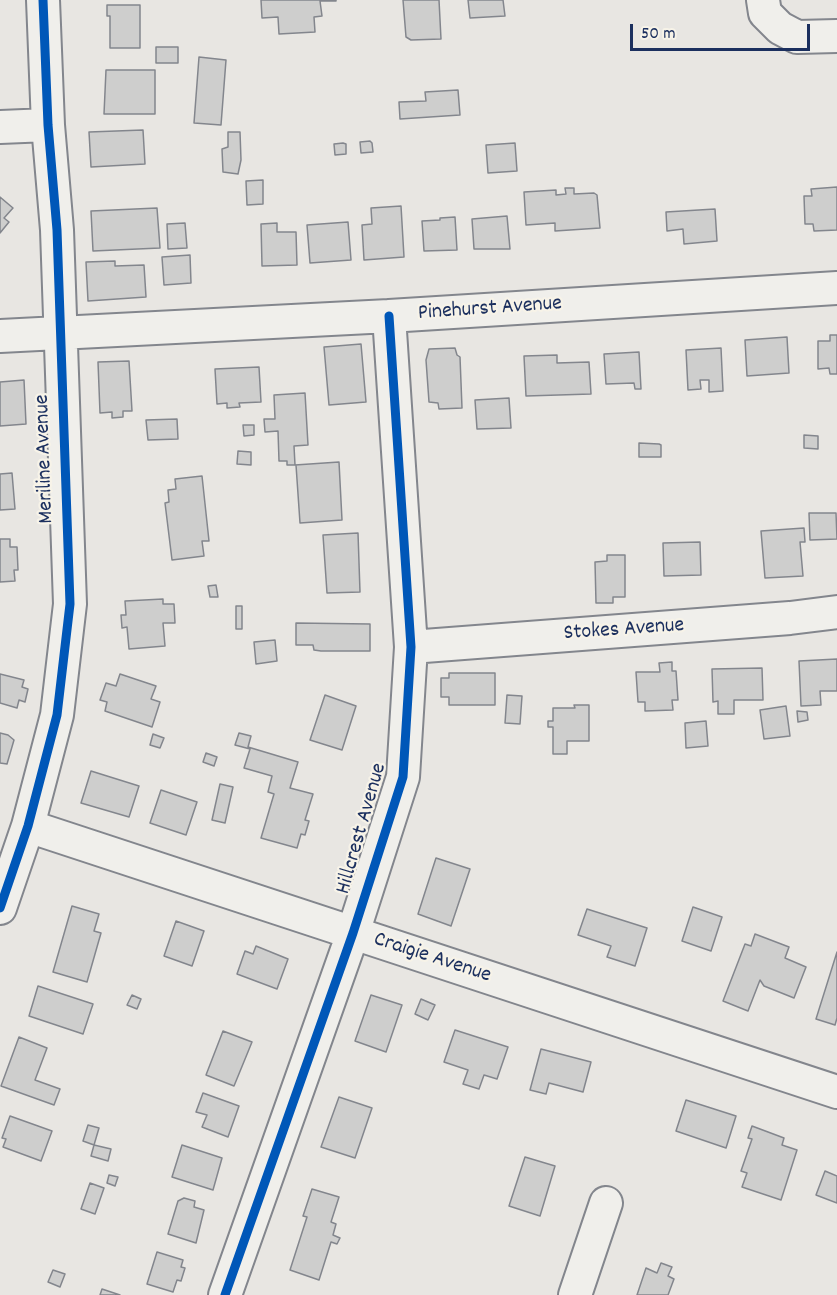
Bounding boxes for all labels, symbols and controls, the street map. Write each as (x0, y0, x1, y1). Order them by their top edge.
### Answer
scale bar (633, 12, 813, 50)
text: 50 m (641, 22, 676, 47)
street label: Pinehurst Avenue (417, 292, 563, 328)
street label: Meriline Avenue (31, 394, 61, 524)
street label: Stokes Avenue (563, 614, 685, 648)
street label: Hillcrest Avenue (332, 760, 394, 898)
street label: Craigie Avenue (370, 928, 494, 990)

